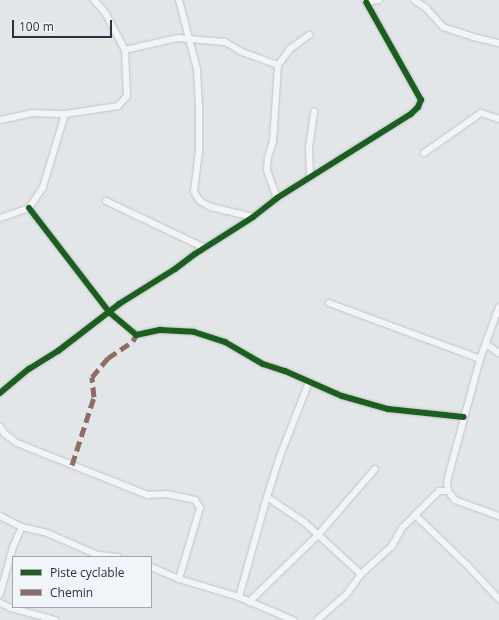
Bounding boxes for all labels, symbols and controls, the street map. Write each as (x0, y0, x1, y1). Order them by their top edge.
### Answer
scale bar (14, 12, 114, 38)
text: 100 m (19, 18, 54, 35)
legend (12, 556, 152, 608)
text: Piste cyclable (50, 564, 124, 581)
text: Chemin (50, 584, 93, 601)

